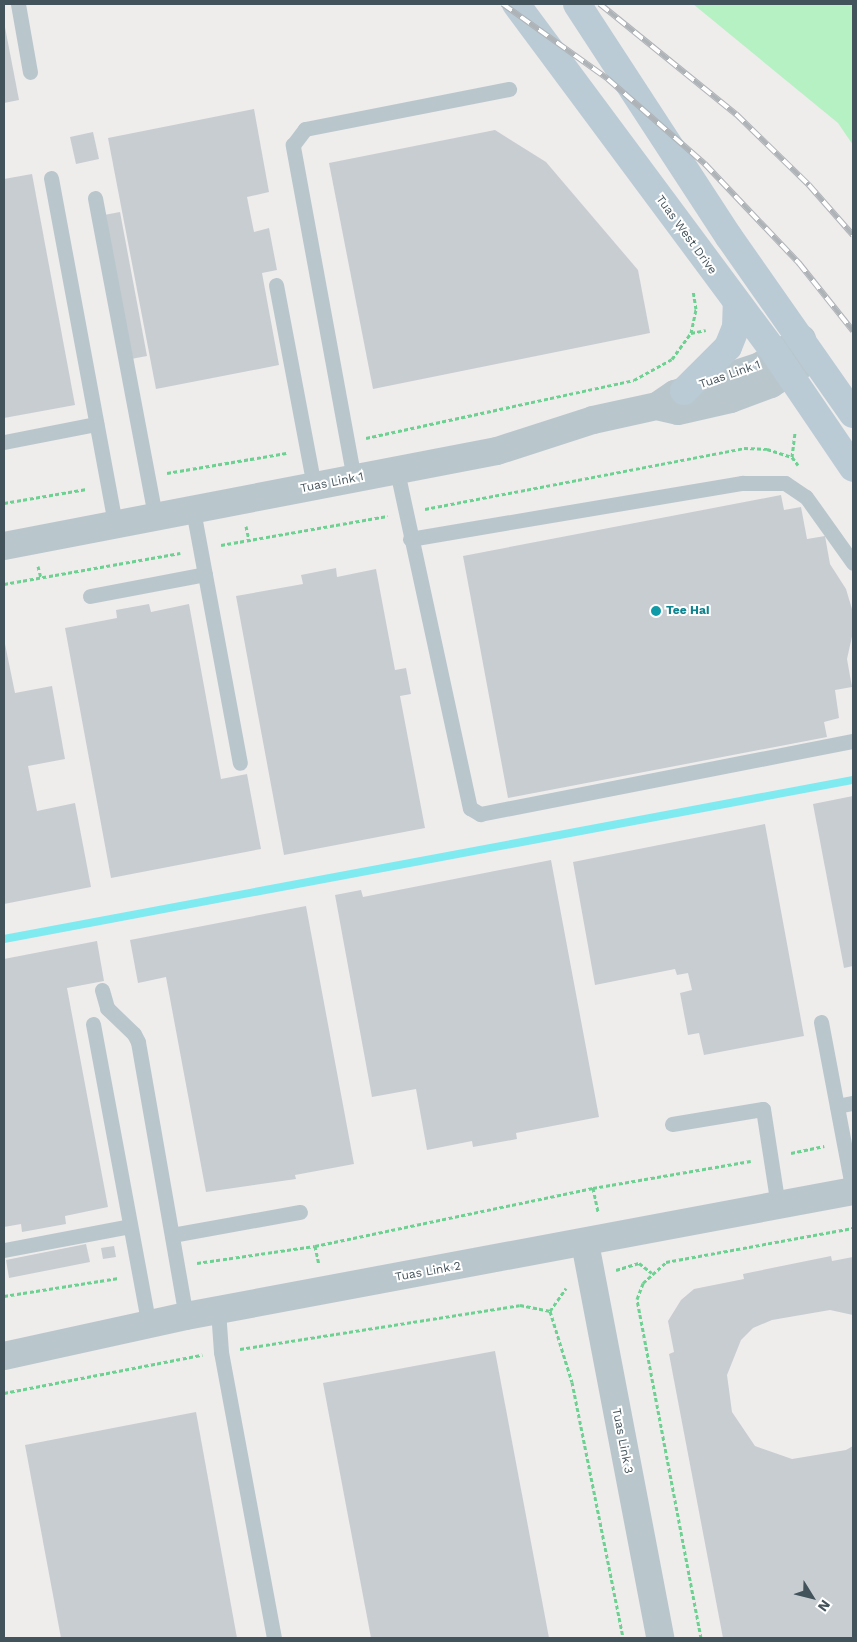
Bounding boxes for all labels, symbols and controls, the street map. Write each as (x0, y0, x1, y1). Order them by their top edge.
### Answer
street label: Tuas West Drive (652, 193, 720, 277)
street label: Tuas Link 1 (697, 358, 763, 392)
street label: Tuas Link 1 (299, 470, 365, 496)
place label: Tee Hai (666, 604, 709, 618)
marker: Tee Hai (650, 605, 662, 617)
street label: Tuas Link 2 (394, 1259, 462, 1285)
street label: Tuas Link 3 (609, 1407, 635, 1475)
north arrow (787, 1572, 837, 1622)
text: N (815, 1597, 834, 1615)

